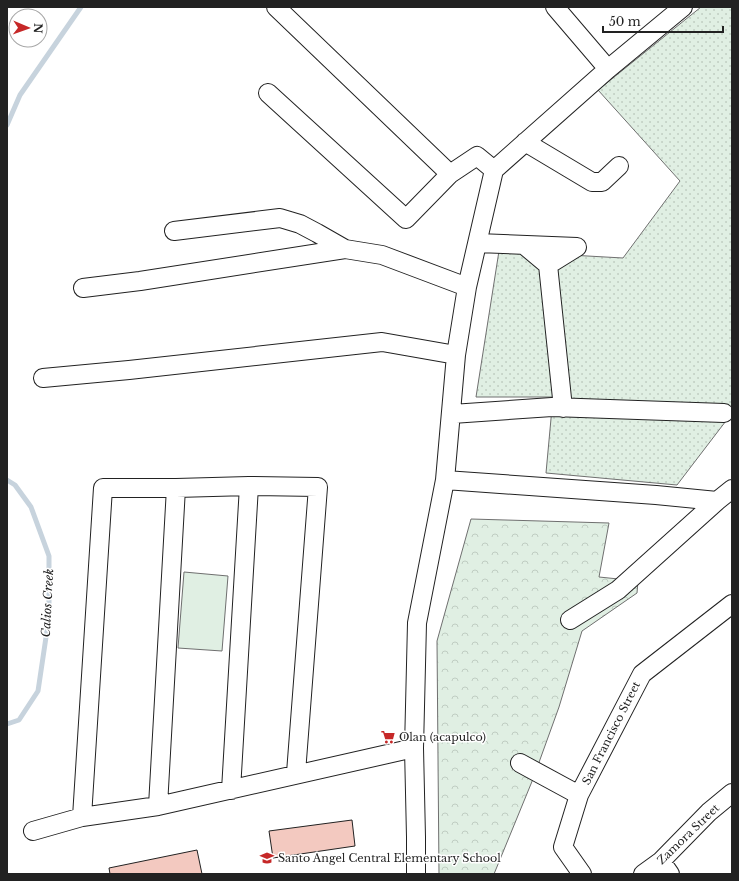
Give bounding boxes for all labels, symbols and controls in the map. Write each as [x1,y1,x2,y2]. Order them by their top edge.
north arrow [8,8,48,48]
scale bar [603,8,723,34]
text: 50 m [609,14,641,29]
text: N [31,23,45,34]
water label: Calios Creek [38,568,56,638]
street label: San Francisco Street [579,678,644,787]
supermarket icon: Olan (acapulco) [380,729,396,745]
place label: Olan (acapulco) [399,730,486,744]
street label: Zamora Street [654,800,723,867]
school or university icon: Santo Angel Central Elementary School [259,850,275,866]
place label: Santo Angel Central Elementary School [278,851,501,865]

